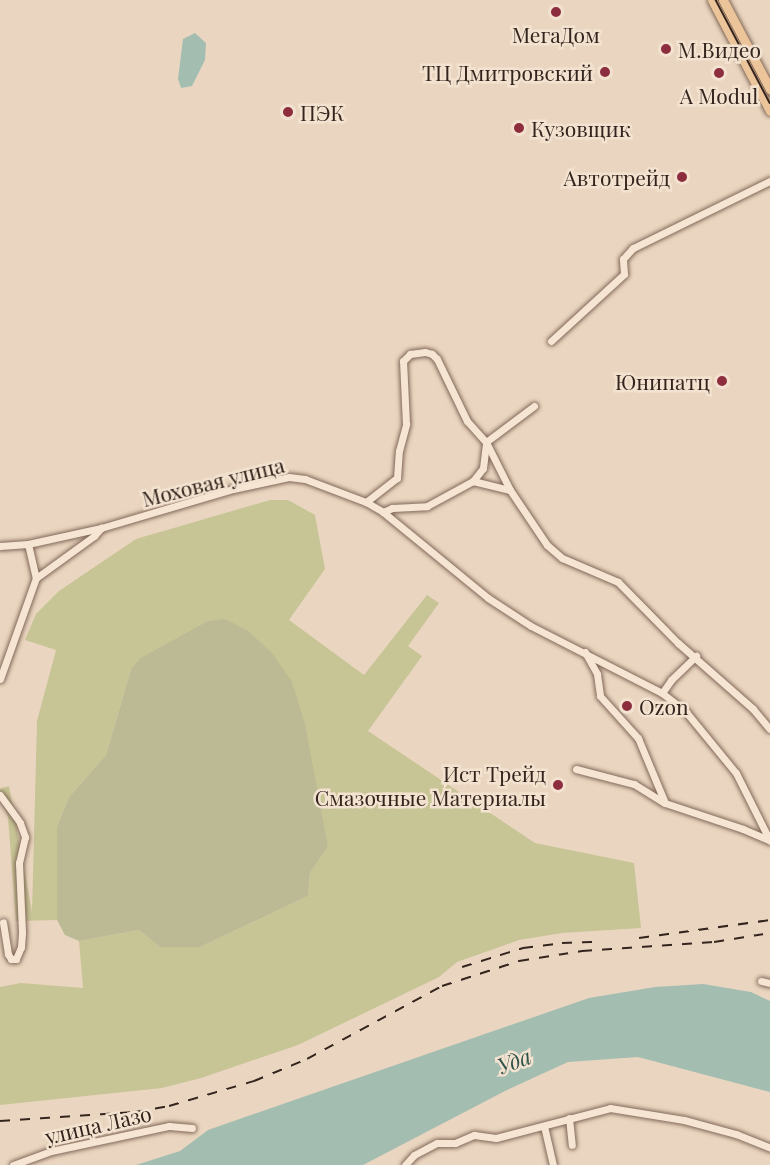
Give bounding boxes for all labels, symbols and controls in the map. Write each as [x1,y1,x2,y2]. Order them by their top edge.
marker: МегаДом [549,5,563,19]
place label: МегаДом [512,21,600,47]
place label: М.Видео [678,36,761,62]
marker: М.Видео [659,42,673,56]
place label: ТЦ Дмитровский [422,59,593,85]
marker: ТЦ Дмитровский [598,65,612,79]
marker: A Modul [712,66,726,80]
place label: A Modul [680,82,758,108]
place label: ПЭК [300,99,344,125]
marker: ПЭК [281,105,295,119]
place label: Кузовщик [531,115,631,141]
marker: Кузовщик [512,121,526,135]
place label: Автотрейд [564,164,670,190]
marker: Автотрейд [675,170,689,184]
place label: Юнипатц [615,368,710,394]
marker: Юнипатц [715,374,729,388]
street label: Моховая улица [139,451,287,511]
place label: Ozon [639,693,689,719]
marker: Ozon [620,699,634,713]
place label: Ист Трейд Смазочные Материалы [315,760,546,810]
marker: Ист Трейд Смазочные Материалы [551,778,565,792]
water label: Уда [493,1043,535,1079]
street label: улица Лазо [43,1100,153,1148]

